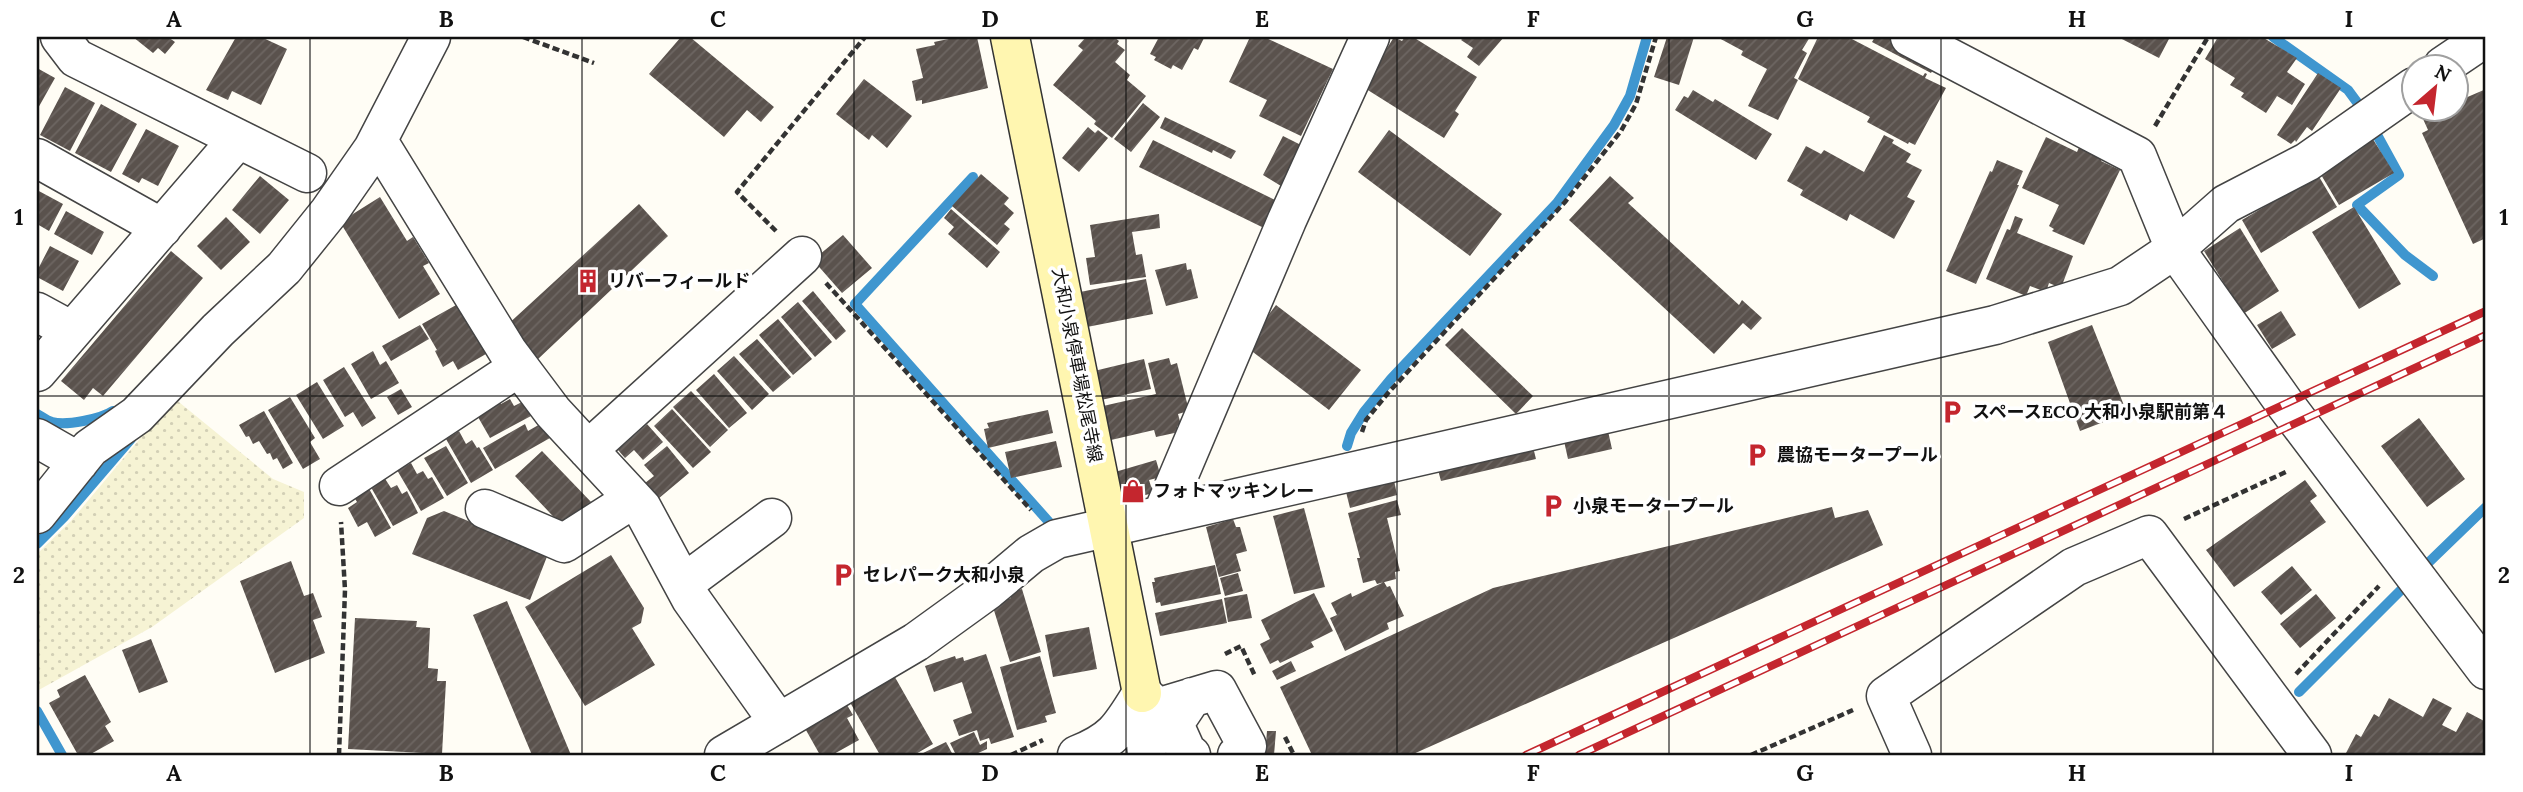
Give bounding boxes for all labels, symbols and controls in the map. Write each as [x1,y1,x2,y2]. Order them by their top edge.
text: A [166,4,182,33]
text: B [438,4,454,33]
text: C [710,4,726,33]
text: D [981,4,999,33]
text: E [1255,4,1269,33]
text: F [1526,4,1540,33]
text: G [1796,4,1814,33]
text: H [2068,4,2086,33]
text: I [2345,4,2353,33]
north arrow [2400,52,2470,122]
text: N [2431,59,2455,87]
text: 1 [14,202,24,231]
text: 1 [2499,202,2509,231]
street label: 大和小泉停車場松尾寺線 [1047,266,1108,464]
building icon: リバーフィールド [574,267,602,295]
place label: リバーフィールド [608,269,751,292]
parking icon: スペースECO 大和小泉駅前第４ [1938,398,1966,426]
place label: スペースECO 大和小泉駅前第４ [1972,400,2228,423]
parking icon: 農協モータープール [1743,441,1771,469]
place label: 農協モータープール [1777,443,1938,466]
shop icon: フォトマッキンレー [1119,477,1147,505]
place label: フォトマッキンレー [1153,479,1314,502]
parking icon: 小泉モータープール [1539,492,1567,520]
place label: 小泉モータープール [1573,494,1734,517]
text: 2 [13,560,25,589]
text: 2 [2498,560,2510,589]
parking icon: セレパーク大和小泉 [829,561,857,589]
place label: セレパーク大和小泉 [863,563,1025,586]
text: A [166,758,182,787]
text: B [438,758,454,787]
text: C [710,758,726,787]
text: D [981,758,999,787]
text: E [1255,758,1269,787]
text: F [1526,758,1540,787]
text: G [1796,758,1814,787]
text: H [2068,758,2086,787]
text: I [2345,758,2353,787]

